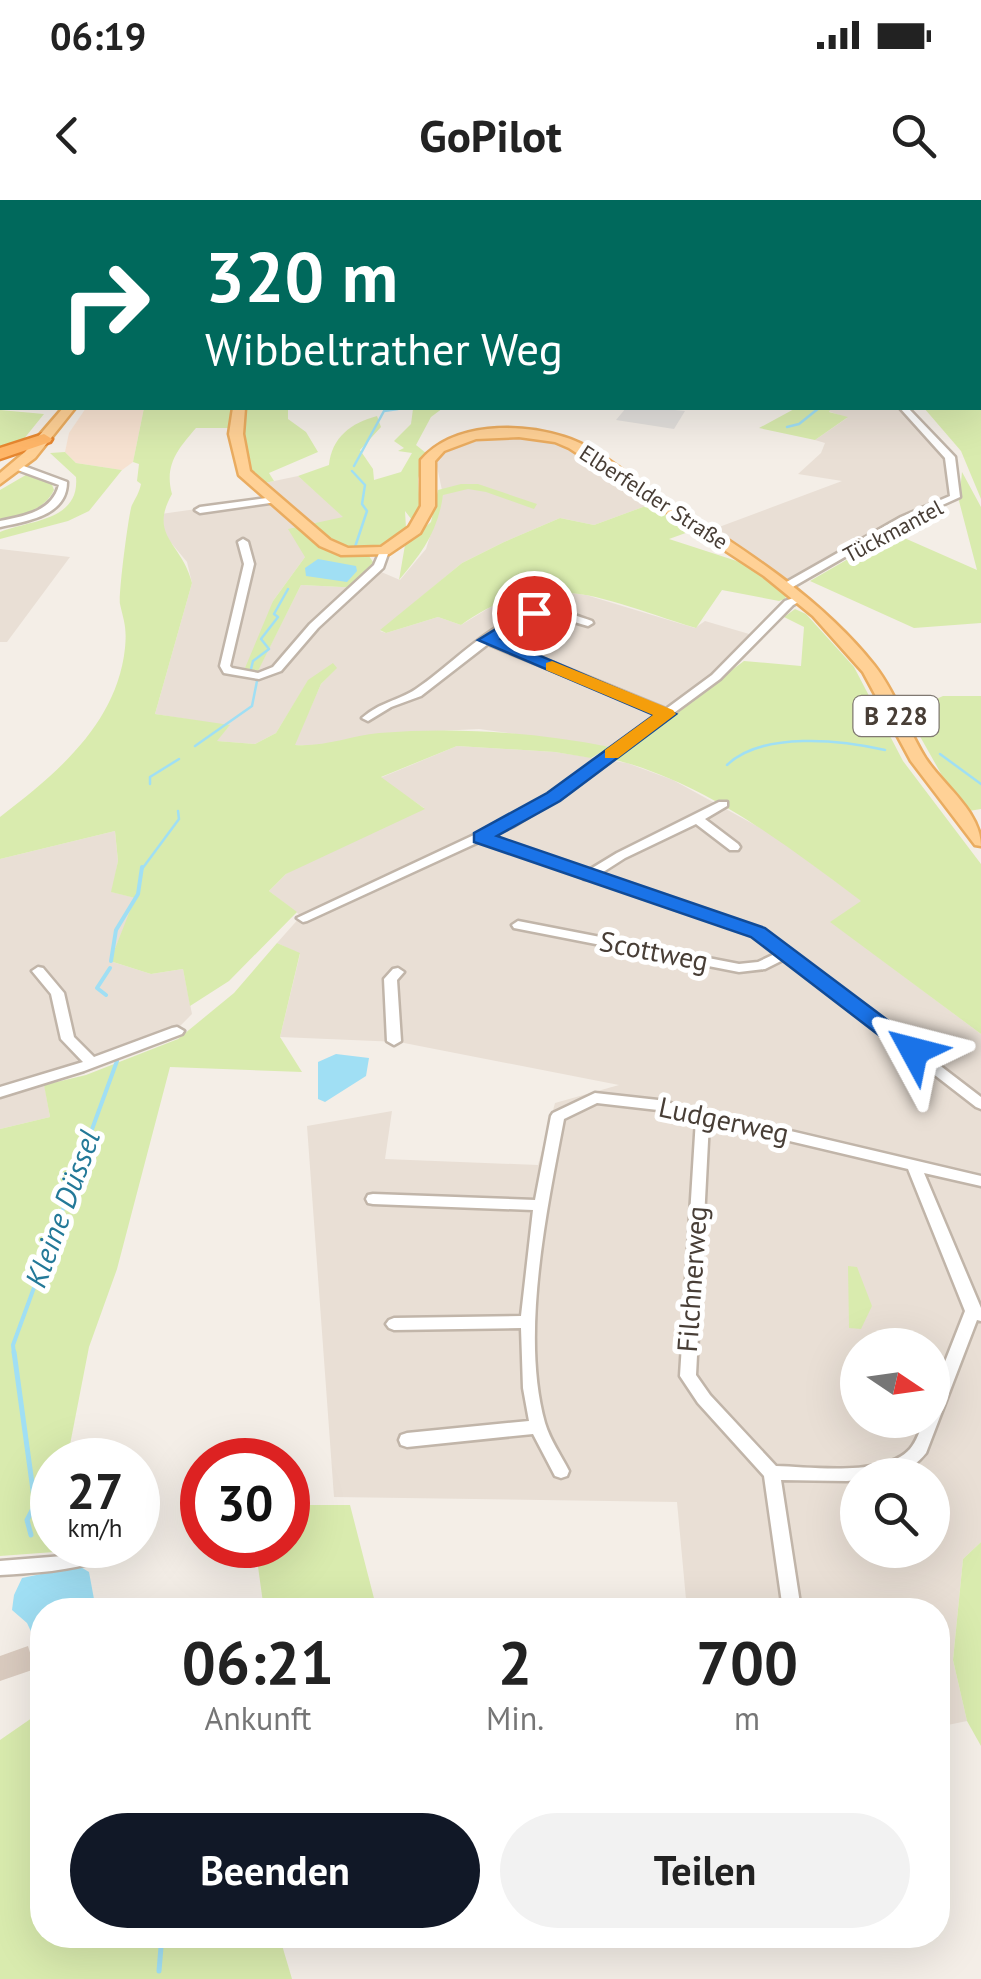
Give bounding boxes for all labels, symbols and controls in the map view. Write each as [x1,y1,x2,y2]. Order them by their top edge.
text: 06:19 [50,11,146,60]
text: GoPilot [419,106,562,164]
icon: back [40,108,95,163]
icon: search [886,108,941,163]
text: 320 m [205,231,398,321]
icon: right [40,240,170,370]
text: Wibbeltrather Weg [205,319,563,377]
street label: Elberfelder Straße [575,439,733,555]
street label: Tückmantel [839,493,948,569]
pin [492,571,577,656]
icon: arrive [507,586,562,641]
road number: B 228 [854,696,938,736]
street label: Scottweg [597,922,712,979]
position arrow [862,999,966,1103]
street label: Ludgerweg [656,1088,793,1151]
water label: Kleine Düssel [15,1125,108,1292]
street label: Filchnerweg [668,1205,715,1353]
north arrow [840,1328,950,1438]
map controls [840,1328,950,1568]
speed limit sign: 30 [180,1438,310,1568]
text: 27 [67,1458,123,1523]
button: search [840,1458,950,1568]
text: km/h [68,1512,122,1544]
text: 06:21 [182,1623,334,1701]
text: 2 [498,1623,532,1701]
text: 700 [696,1623,798,1701]
text: Ankunft [205,1697,311,1739]
text: Min. [486,1697,544,1739]
text: m [734,1697,760,1739]
button: Beenden [70,1813,480,1928]
button: Teilen [500,1813,910,1928]

